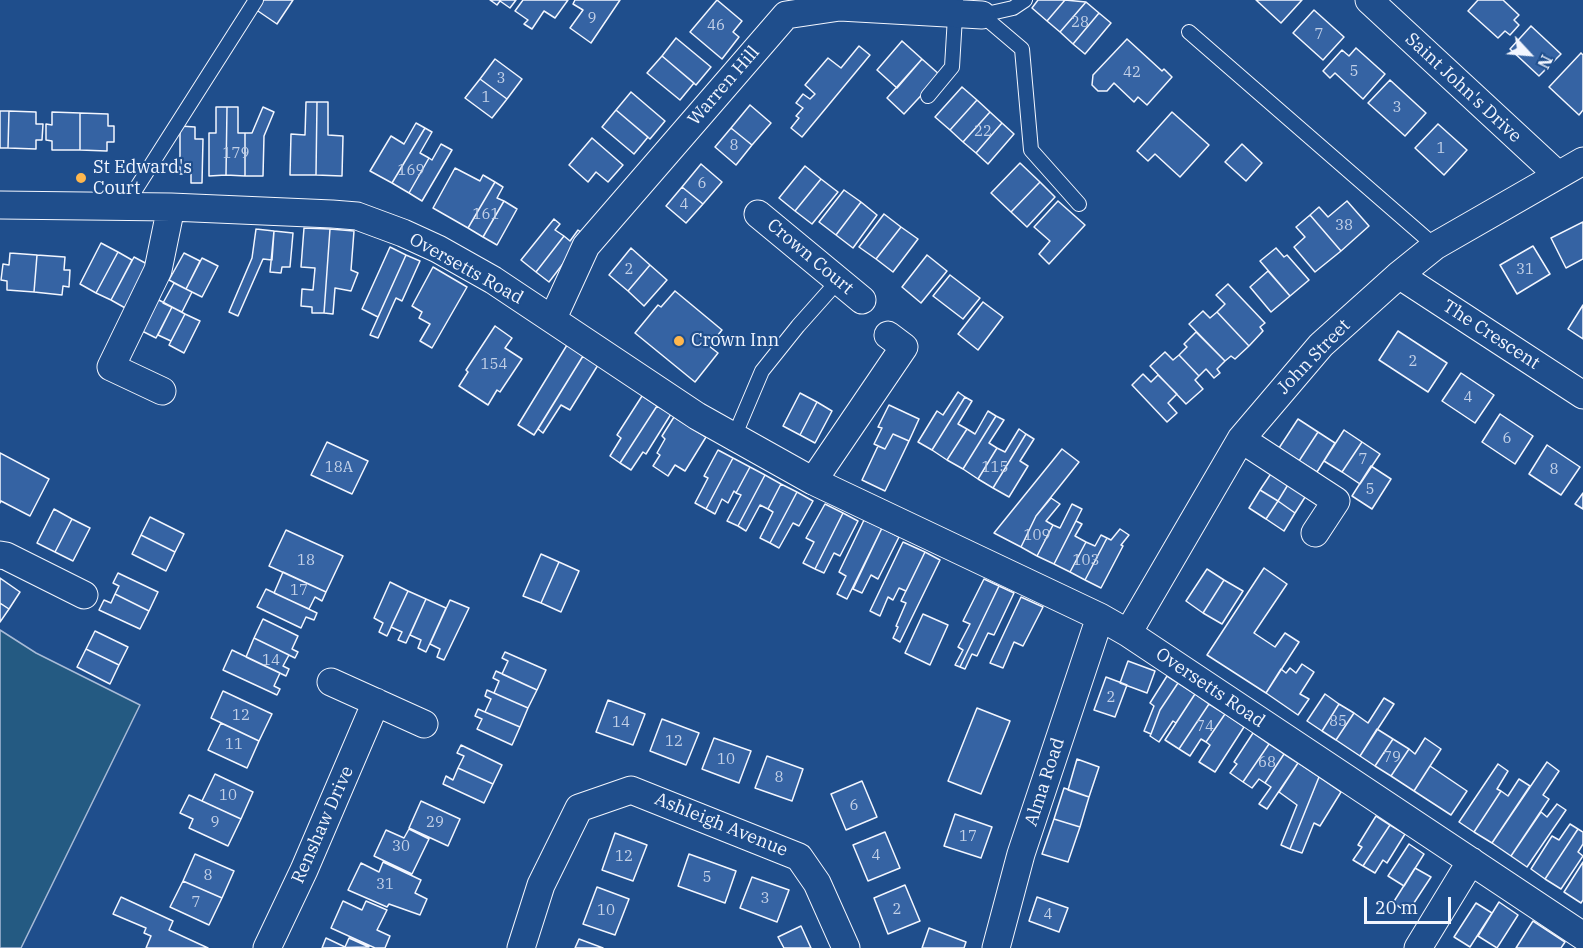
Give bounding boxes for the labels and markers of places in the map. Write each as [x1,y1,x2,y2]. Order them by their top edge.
place label: St Edward's Court [93,157,192,200]
marker: St Edward's Court [74,171,88,185]
place label: Crown Inn [691,330,779,352]
marker: Crown Inn [672,334,686,348]

